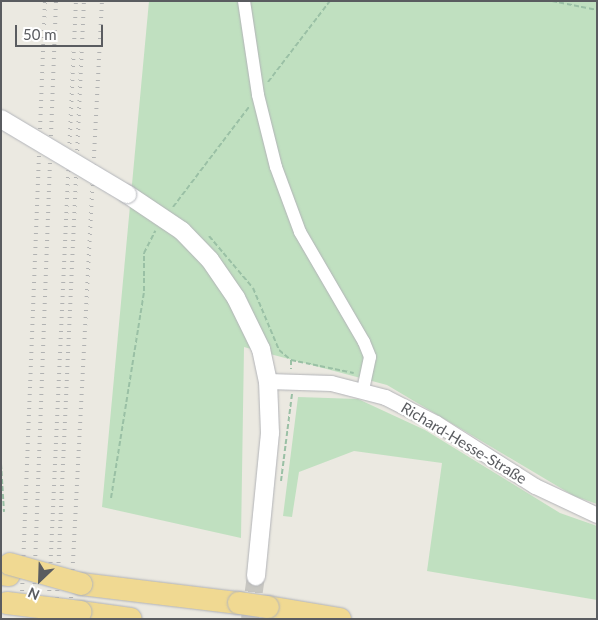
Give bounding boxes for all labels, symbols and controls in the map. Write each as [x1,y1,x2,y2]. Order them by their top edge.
scale bar [18,15,105,47]
text: 50 m [23,25,57,43]
street label: Richard-Hesse-Straße [398,398,530,488]
north arrow [15,555,65,605]
text: N [25,584,42,604]

